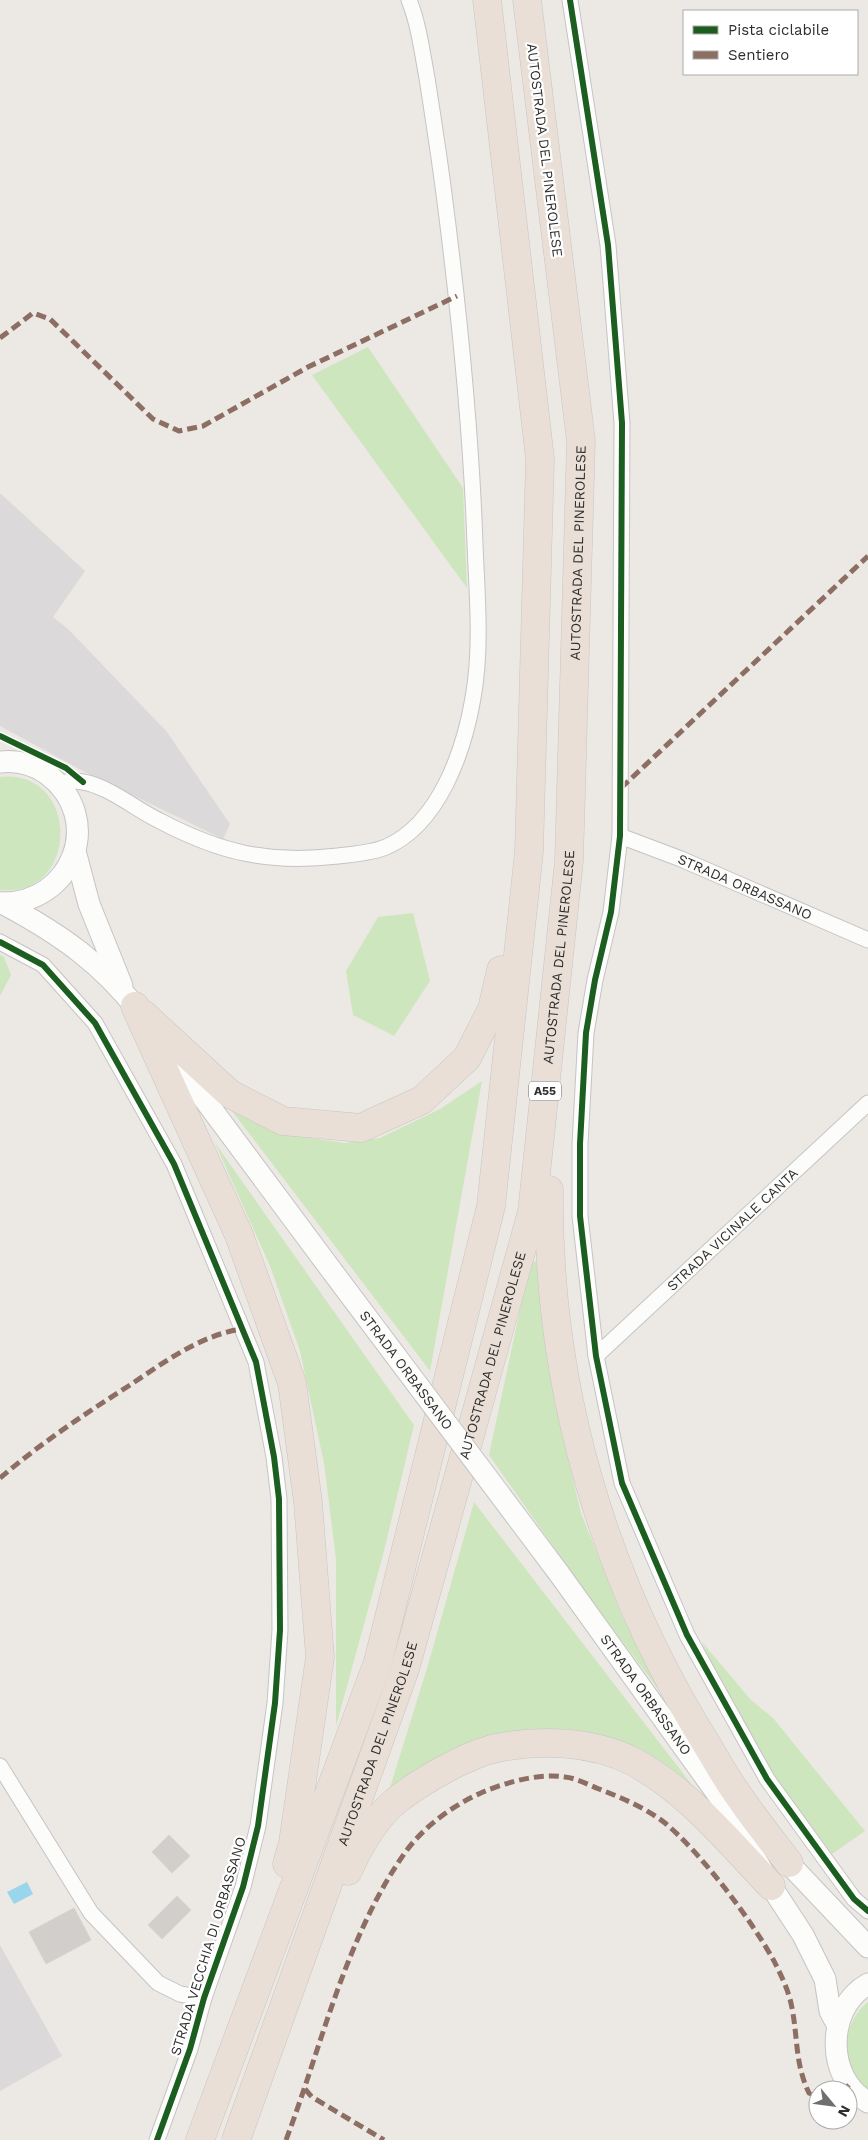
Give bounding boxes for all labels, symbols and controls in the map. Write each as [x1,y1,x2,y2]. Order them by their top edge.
legend [683,10,858,75]
text: Pista ciclabile [728,21,829,39]
street label: AUTOSTRADA DEL PINEROLESE [524,42,566,258]
text: Sentiero [728,46,789,64]
street label: AUTOSTRADA DEL PINEROLESE [567,445,589,661]
street label: AUTOSTRADA DEL PINEROLESE [540,850,577,1065]
street label: STRADA ORBASSANO [676,851,815,923]
road number: A55 [529,1082,561,1100]
street label: STRADA VICINALE CANTA [664,1165,801,1294]
street label: AUTOSTRADA DEL PINEROLESE [456,1249,529,1461]
street label: STRADA ORBASSANO [357,1308,456,1433]
street label: STRADA ORBASSANO [597,1631,695,1758]
street label: AUTOSTRADA DEL PINEROLESE [334,1640,420,1848]
street label: STRADA VECCHIA DI ORBASSANO [167,1835,249,2057]
north arrow [808,2080,858,2130]
text: N [835,2103,854,2120]

